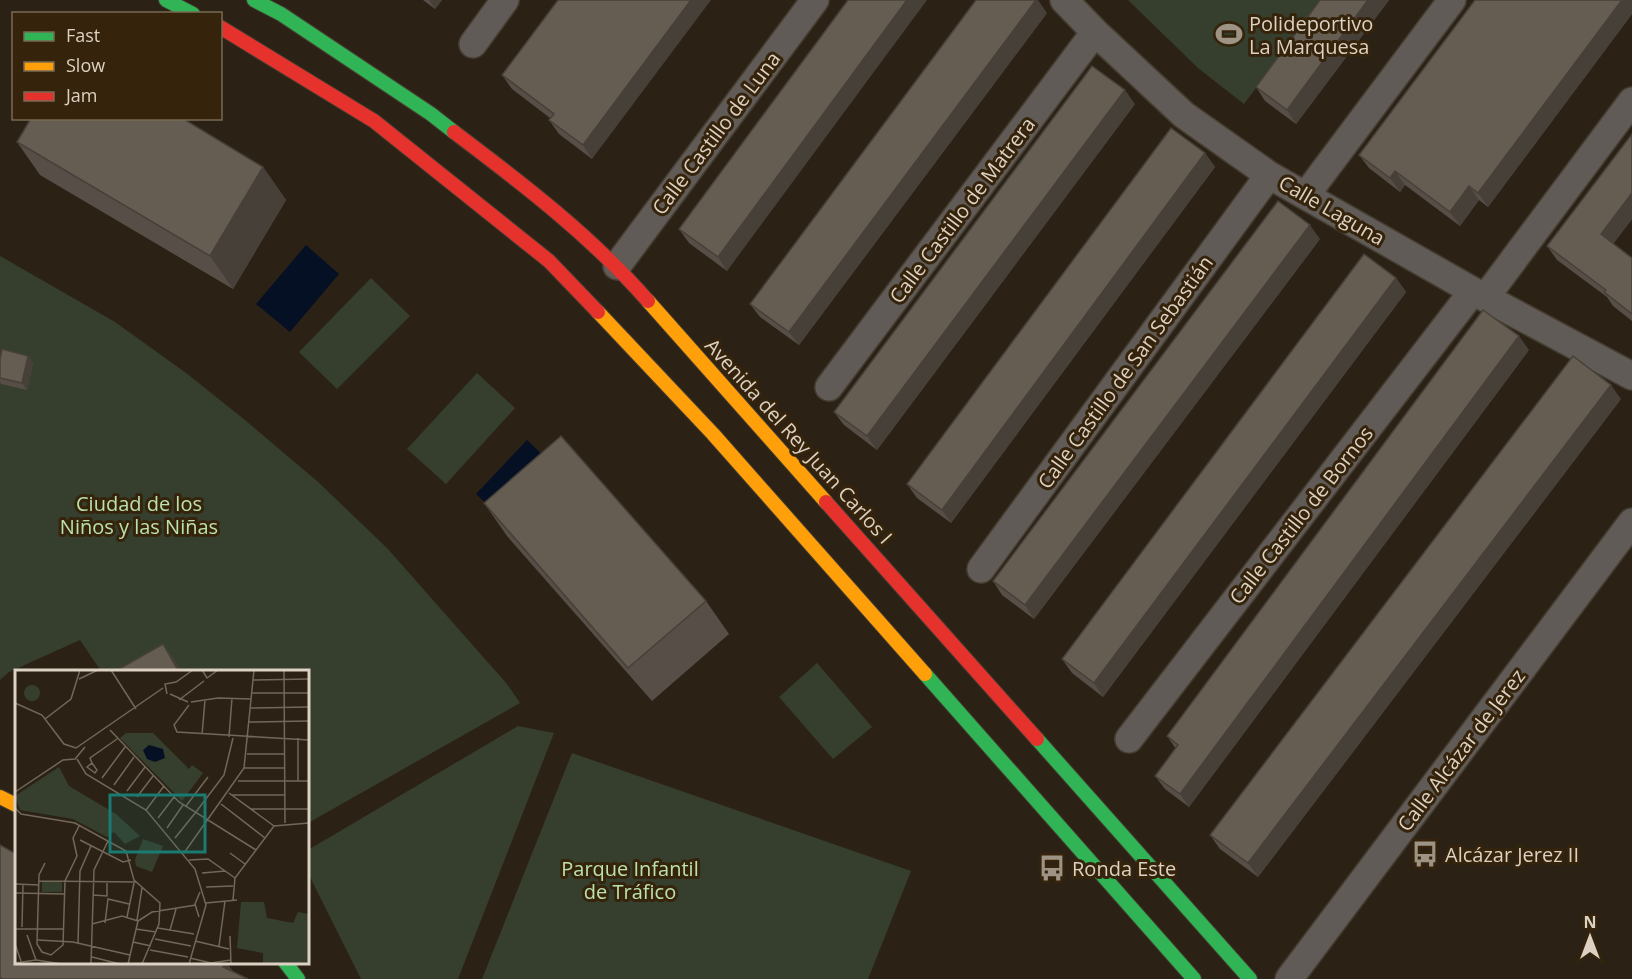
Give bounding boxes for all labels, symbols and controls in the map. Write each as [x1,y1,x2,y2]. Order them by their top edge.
place label: Polideportivo La Marquesa [1249,10,1373,60]
legend [12,12,222,120]
sports icon: Polideportivo La Marquesa [1214,19,1244,49]
text: Fast [66,23,100,47]
street label: Calle Castillo de Luna [646,46,786,220]
text: Slow [66,53,105,77]
text: Jam [64,83,98,107]
street label: Calle Castillo de Matrera [883,111,1041,309]
street label: Calle Laguna [1274,169,1390,251]
street label: Calle Castillo de San Sebastián [1031,250,1219,494]
street label: Avenida del Rey Juan Carlos I [699,332,899,550]
street label: Calle Castillo de Bornos [1223,421,1379,609]
park label: Ciudad de los Niños y las Niñas [60,490,218,540]
street label: Calle Alcázar de Jerez [1391,663,1531,837]
inset map [15,670,309,964]
bus stop icon: Alcázar Jerez II [1410,839,1440,869]
place label: Alcázar Jerez II [1445,841,1579,868]
bus stop icon: Ronda Este [1037,853,1067,883]
park label: Parque Infantil de Tráfico [561,855,699,905]
place label: Ronda Este [1072,855,1176,882]
north arrow [1560,907,1620,967]
text: N [1583,911,1597,933]

